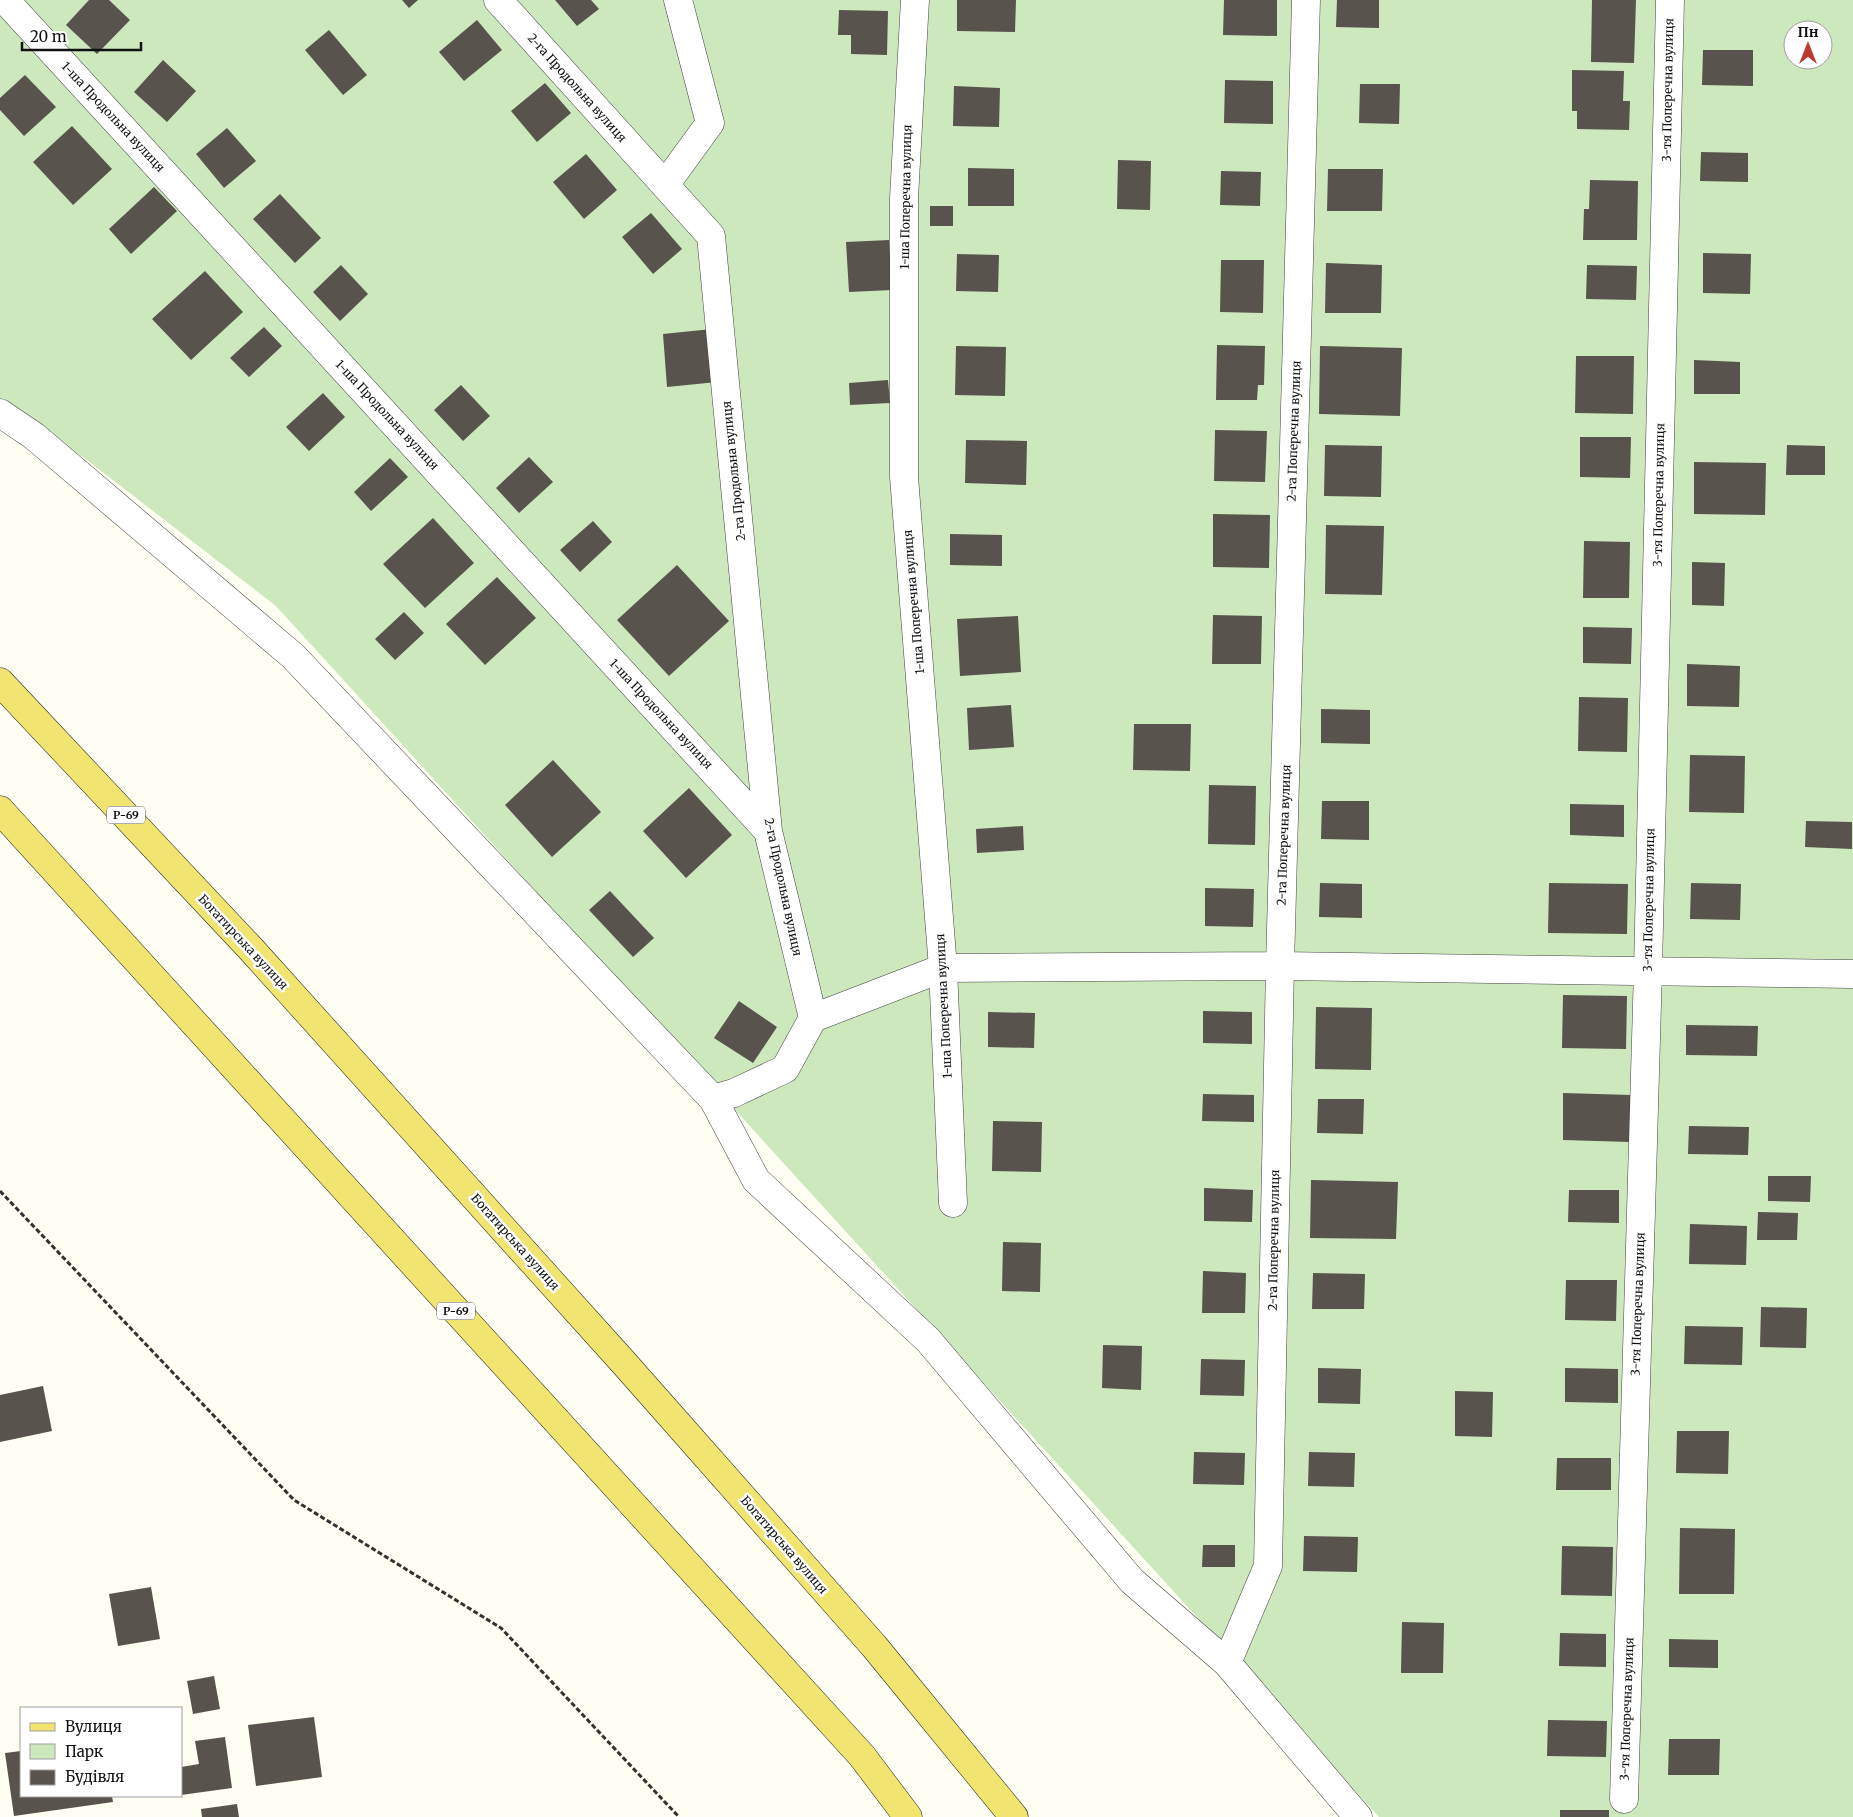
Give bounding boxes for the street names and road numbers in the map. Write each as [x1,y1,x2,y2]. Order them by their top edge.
street label: 3-тя Поперечна вулиця [1659,18,1676,162]
street label: 2-га Продольна вулиця [525,30,630,145]
street label: 1-ша Продольна вулиця [59,59,168,175]
street label: 1-ша Поперечна вулиця [897,124,914,270]
street label: 1-ша Продольна вулиця [333,357,442,473]
street label: 2-га Поперечна вулиця [1284,360,1303,502]
street label: 2-га Продольна вулиця [719,400,748,542]
street label: 3-тя Поперечна вулиця [1650,423,1667,567]
street label: 1-ша Поперечна вулиця [900,529,927,675]
street label: 1-ша Продольна вулиця [607,656,716,772]
street label: 2-га Поперечна вулиця [1274,764,1293,906]
road number: Р-69 [107,806,145,824]
street label: 2-га Продольна вулиця [762,816,805,957]
street label: 3-тя Поперечна вулиця [1640,828,1657,972]
street label: Богатирська вулиця [195,891,291,992]
street label: 1-ша Поперечна вулиця [932,933,955,1079]
street label: 2-га Поперечна вулиця [1265,1169,1282,1311]
street label: Богатирська вулиця [468,1190,563,1293]
street label: 3-тя Поперечна вулиця [1627,1232,1648,1376]
road number: Р-69 [437,1302,475,1320]
street label: Богатирська вулиця [738,1493,831,1597]
street label: 3-тя Поперечна вулиця [1616,1637,1637,1781]

